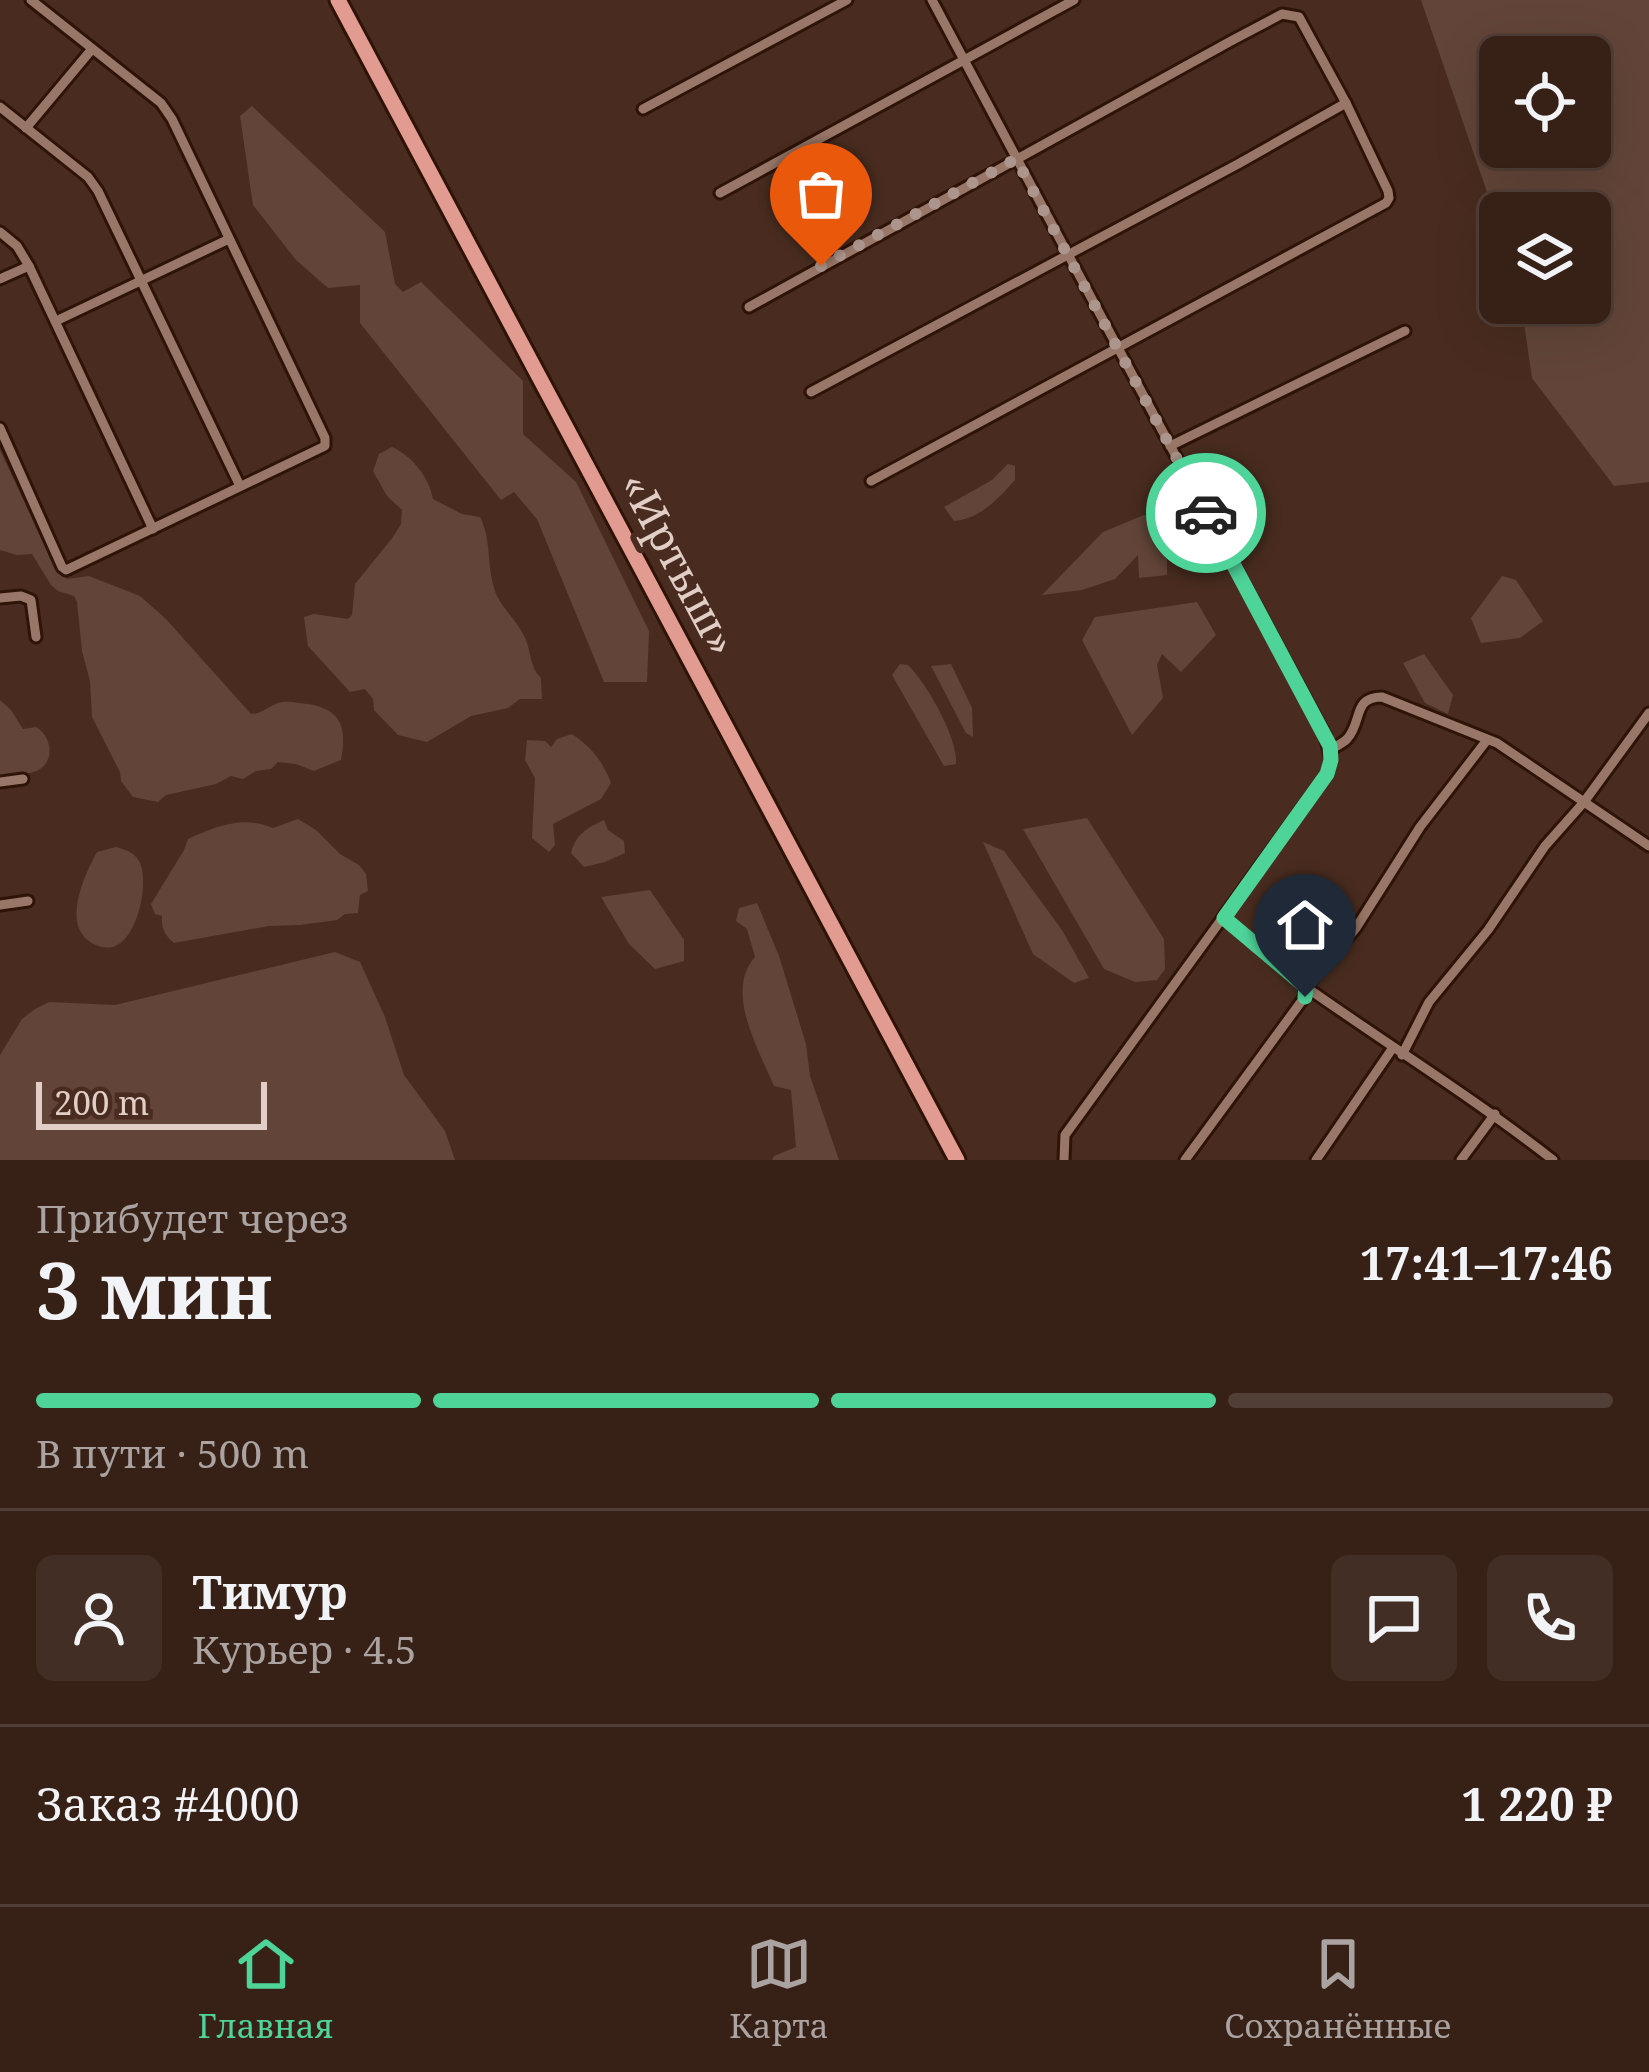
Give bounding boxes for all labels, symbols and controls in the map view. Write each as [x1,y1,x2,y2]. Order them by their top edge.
map controls [1479,36,1611,324]
button: locate [1479,36,1611,168]
pin [770,143,872,266]
icon: bag [788,161,854,227]
button: layers [1479,192,1611,324]
courier [1146,453,1266,573]
street label: «Иртыш» [608,461,752,665]
icon: car [1173,480,1239,546]
pin [1254,874,1356,997]
icon: home [1272,892,1338,958]
scale bar [36,1076,267,1129]
text: 200 m [54,1080,149,1125]
text: Прибудет через [36,1191,348,1244]
text: 17:41–17:46 [1360,1232,1613,1293]
text: 3 мин [36,1236,272,1342]
text: В пути · 500 m [36,1426,309,1479]
button: person [36,1555,162,1681]
button: chat [1331,1555,1457,1681]
button: phone [1487,1555,1613,1681]
text: Тимур [192,1561,347,1622]
text: Курьер · 4.5 [192,1622,416,1675]
text: Заказ #4000 [36,1773,300,1834]
text: 1 220 ₽ [1461,1773,1613,1834]
tab: Главная [198,1931,333,2048]
tab: Карта [729,1931,829,2048]
tab: Сохранённые [1224,1931,1451,2048]

